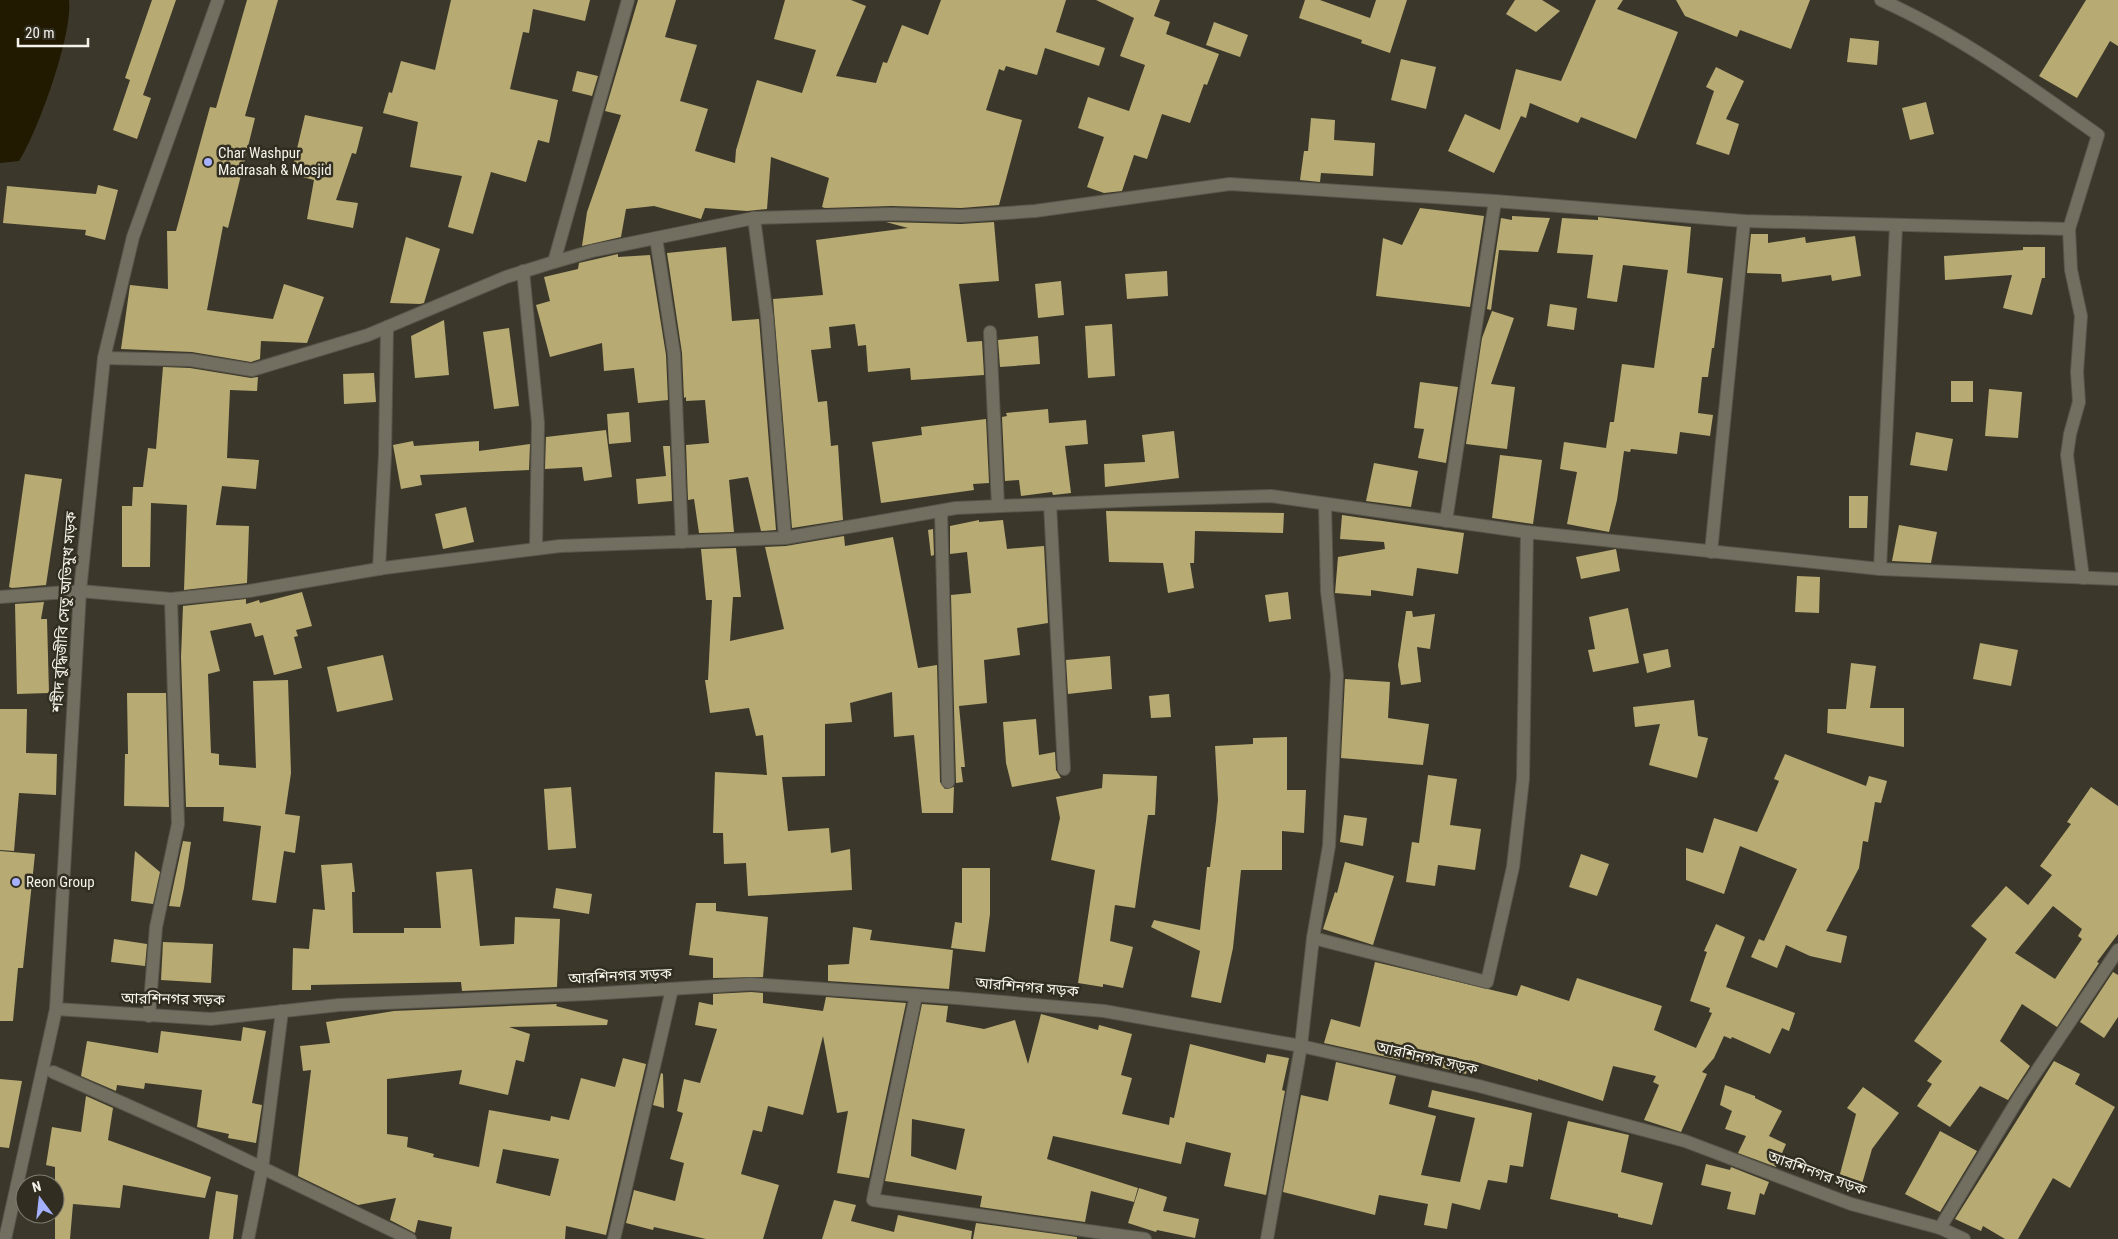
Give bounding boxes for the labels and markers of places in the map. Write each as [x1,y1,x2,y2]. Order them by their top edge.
place label: Char Washpur Madrasah & Mosjid [218,144,332,179]
marker: Char Washpur Madrasah & Mosjid [202,156,214,168]
place label: Reon Group [26,873,95,891]
marker: Reon Group [10,876,22,888]

